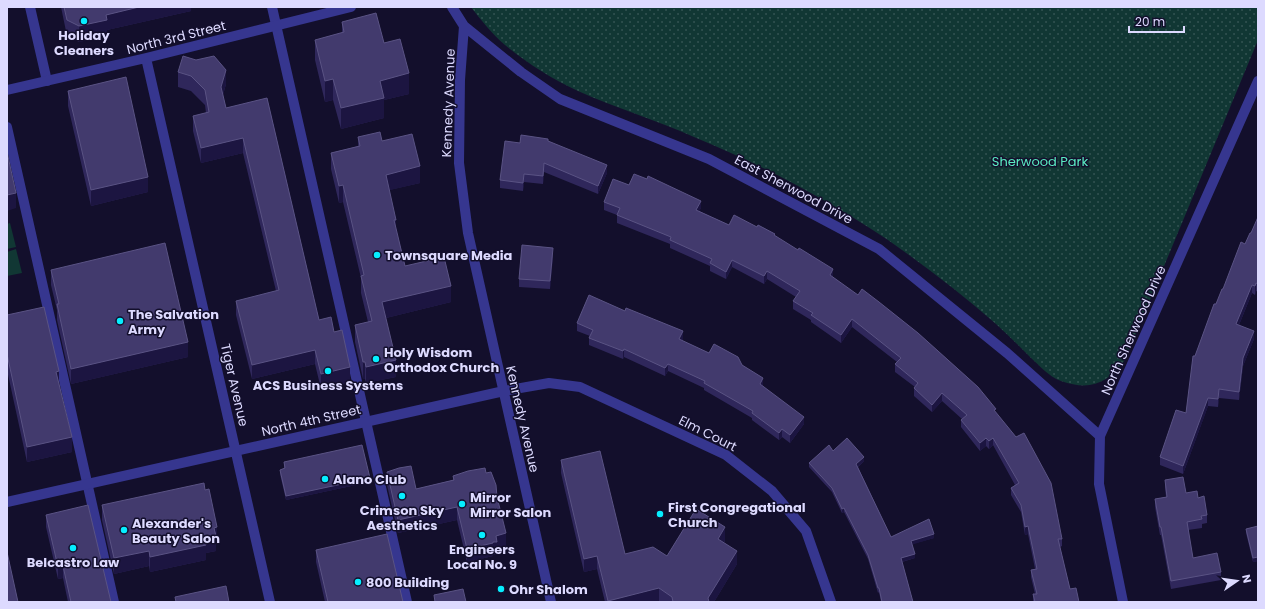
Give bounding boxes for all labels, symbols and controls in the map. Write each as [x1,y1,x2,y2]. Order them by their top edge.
scale bar [1129,8,1184,34]
text: 20 m [1135,13,1165,30]
marker: Holiday Cleaners [79,16,89,26]
street label: North 3rd Street [124,16,228,59]
place label: Holiday Cleaners [54,26,114,60]
street label: Kennedy Avenue [437,48,460,158]
street label: East Sherwood Drive [731,150,856,229]
park label: Sherwood Park [992,152,1088,171]
place label: Townsquare Media [385,246,513,265]
marker: Townsquare Media [372,250,382,260]
street label: North Sherwood Drive [1096,262,1171,398]
place label: The Salvation Army [128,305,219,339]
marker: The Salvation Army [115,316,125,326]
street label: Tiger Avenue [216,342,253,428]
place label: Holy Wisdom Orthodox Church [384,343,499,377]
marker: Holy Wisdom Orthodox Church [371,354,381,364]
street label: Kennedy Avenue [501,364,544,474]
marker: ACS Business Systems [323,366,333,376]
place label: ACS Business Systems [253,376,403,395]
street label: North 4th Street [259,400,363,441]
street label: Elm Court [675,411,740,456]
place label: Alano Club [333,470,407,489]
marker: Alano Club [320,474,330,484]
place label: Mirror Mirror Salon [470,488,551,522]
marker: Crimson Sky Aesthetics [397,491,407,501]
place label: First Congregational Church [668,498,806,532]
marker: Mirror Mirror Salon [457,499,467,509]
place label: Crimson Sky Aesthetics [360,501,445,535]
marker: First Congregational Church [655,509,665,519]
place label: Alexander's Beauty Salon [132,514,220,548]
marker: Alexander's Beauty Salon [119,525,129,535]
marker: Engineers Local No. 9 [477,530,487,540]
place label: Engineers Local No. 9 [447,540,517,574]
marker: Belcastro Law [68,543,78,553]
place label: Belcastro Law [27,553,120,572]
north arrow [1217,561,1257,601]
place label: 800 Building [366,573,450,592]
text: N [1238,573,1255,585]
marker: 800 Building [353,577,363,587]
place label: Ohr Shalom [509,580,588,599]
marker: Ohr Shalom [496,584,506,594]

